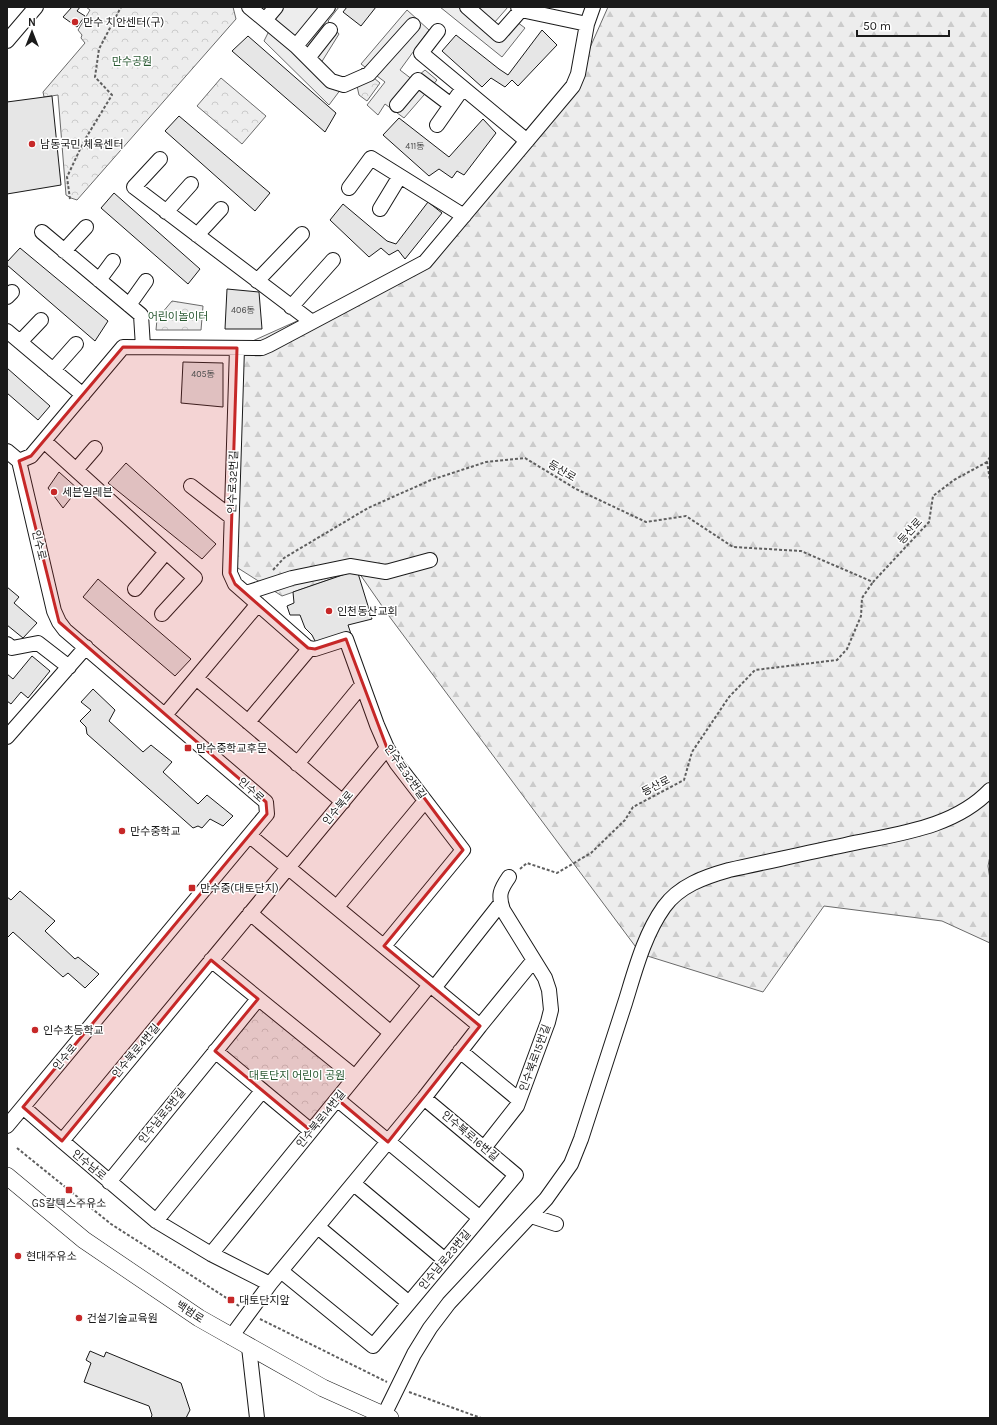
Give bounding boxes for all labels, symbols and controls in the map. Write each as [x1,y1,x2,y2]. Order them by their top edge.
north arrow [12,12,52,52]
scale bar [857,12,949,38]
text: N [28,16,36,29]
place label: 만수 치안센터(구) [83,16,164,29]
marker: 만수 치안센터(구) [70,17,80,27]
text: 50 m [863,19,891,33]
park label: 만수공원 [112,55,152,68]
place label: 남동국민 체육센터 [40,138,124,151]
marker: 남동국민 체육센터 [27,139,37,149]
house number: 411동 [405,141,425,151]
house number: 406동 [231,305,255,315]
park label: 어린이놀이터 [148,310,208,323]
house number: 405동 [191,369,215,379]
street label: 인수로32번길 [225,450,241,514]
street label: 등산로 [546,458,578,484]
place label: 세븐일레븐 [62,486,113,499]
marker: 세븐일레븐 [49,487,59,497]
street label: 등산로 [895,515,925,547]
street label: 인수로 [29,529,49,561]
place label: 인천동산교회 [337,605,398,618]
marker: 인천동산교회 [324,606,334,616]
place label: 만수중학교후문 [196,742,267,755]
street label: 인수로32번길 [381,742,429,802]
marker: 만수중학교후문 [183,743,193,753]
street label: 등산로 [640,773,672,799]
street label: 인수로 [235,775,267,805]
street label: 인수북로 [320,788,356,828]
place label: 만수중학교 [130,825,181,838]
marker: 만수중학교 [117,826,127,836]
place label: 만수중(대토단지) [200,882,279,895]
marker: 만수중(대토단지) [187,883,197,893]
street label: 인수북로4번길 [110,1021,162,1081]
street label: 인수북로15번길 [517,1023,553,1093]
place label: 인수초등학교 [43,1024,104,1037]
marker: 인수초등학교 [30,1025,40,1035]
street label: 인수로 [50,1041,80,1073]
park label: 대토단지 어린이 공원 [249,1069,345,1082]
street label: 인수남로5번길 [136,1086,188,1146]
street label: 인수북로14번길 [294,1088,348,1150]
street label: 인수북로16번길 [439,1108,501,1164]
street label: 인수남로 [69,1147,109,1183]
marker: GS칼텍스주유소 [64,1185,74,1195]
place label: GS칼텍스주유소 [32,1197,106,1210]
street label: 인수남로23번길 [416,1228,474,1292]
place label: 현대주유소 [26,1250,77,1263]
marker: 현대주유소 [13,1251,23,1261]
place label: 대토단지앞 [239,1294,290,1307]
marker: 대토단지앞 [226,1295,236,1305]
street label: 백범로 [174,1298,206,1326]
place label: 건설기술교육원 [87,1312,158,1325]
marker: 건설기술교육원 [74,1313,84,1323]

